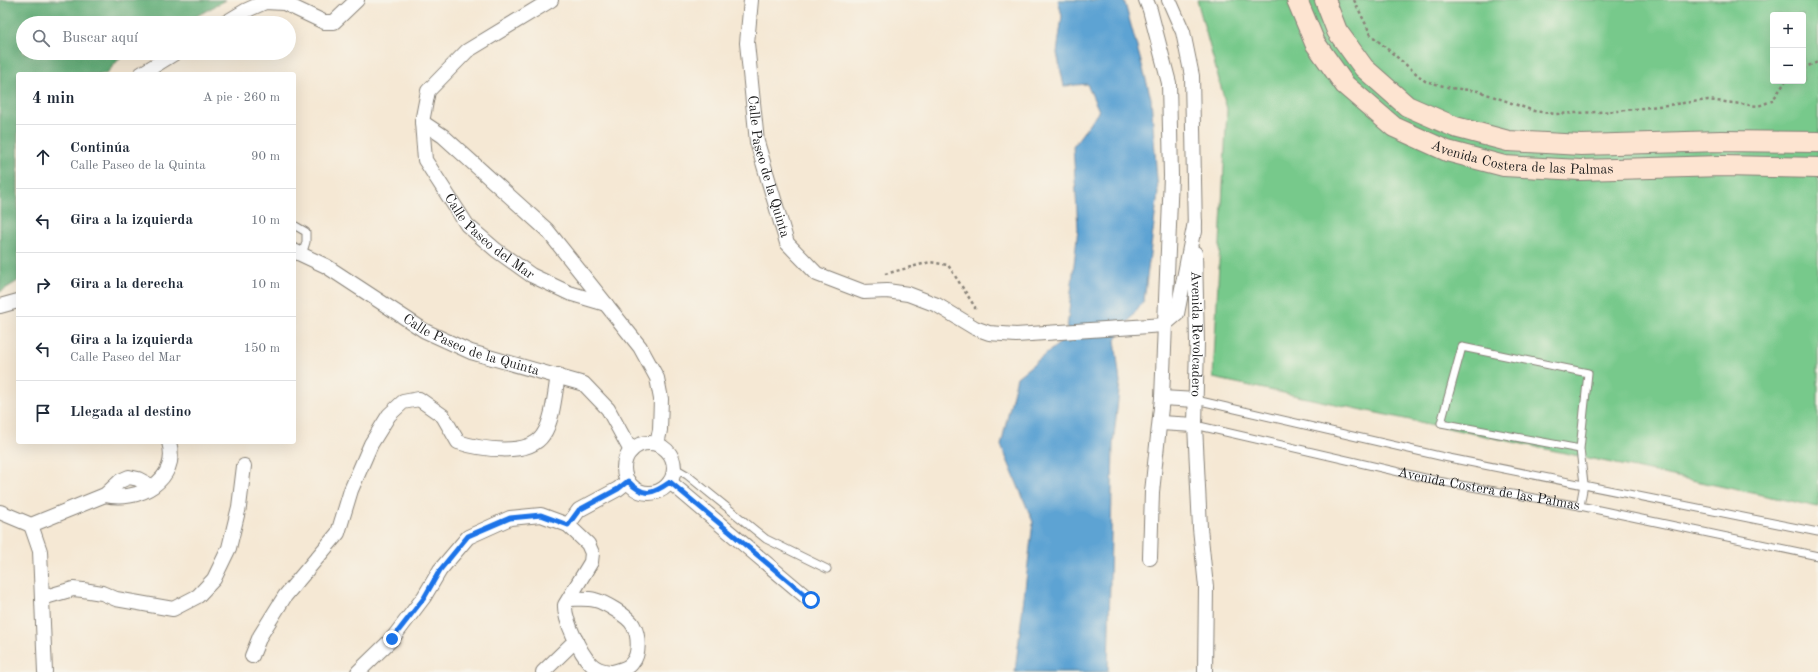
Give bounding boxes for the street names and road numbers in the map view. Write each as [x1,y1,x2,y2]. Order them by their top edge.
street label: Calle Paseo de la Quinta [745,95,792,239]
street label: Avenida Costera de las Palmas [1429,138,1614,177]
street label: Calle Paseo del Mar [442,191,537,282]
street label: Avenida Revolcadero [1188,271,1204,397]
street label: Calle Paseo de la Quinta [400,311,541,378]
street label: Avenida Costera de las Palmas [1397,465,1581,513]

